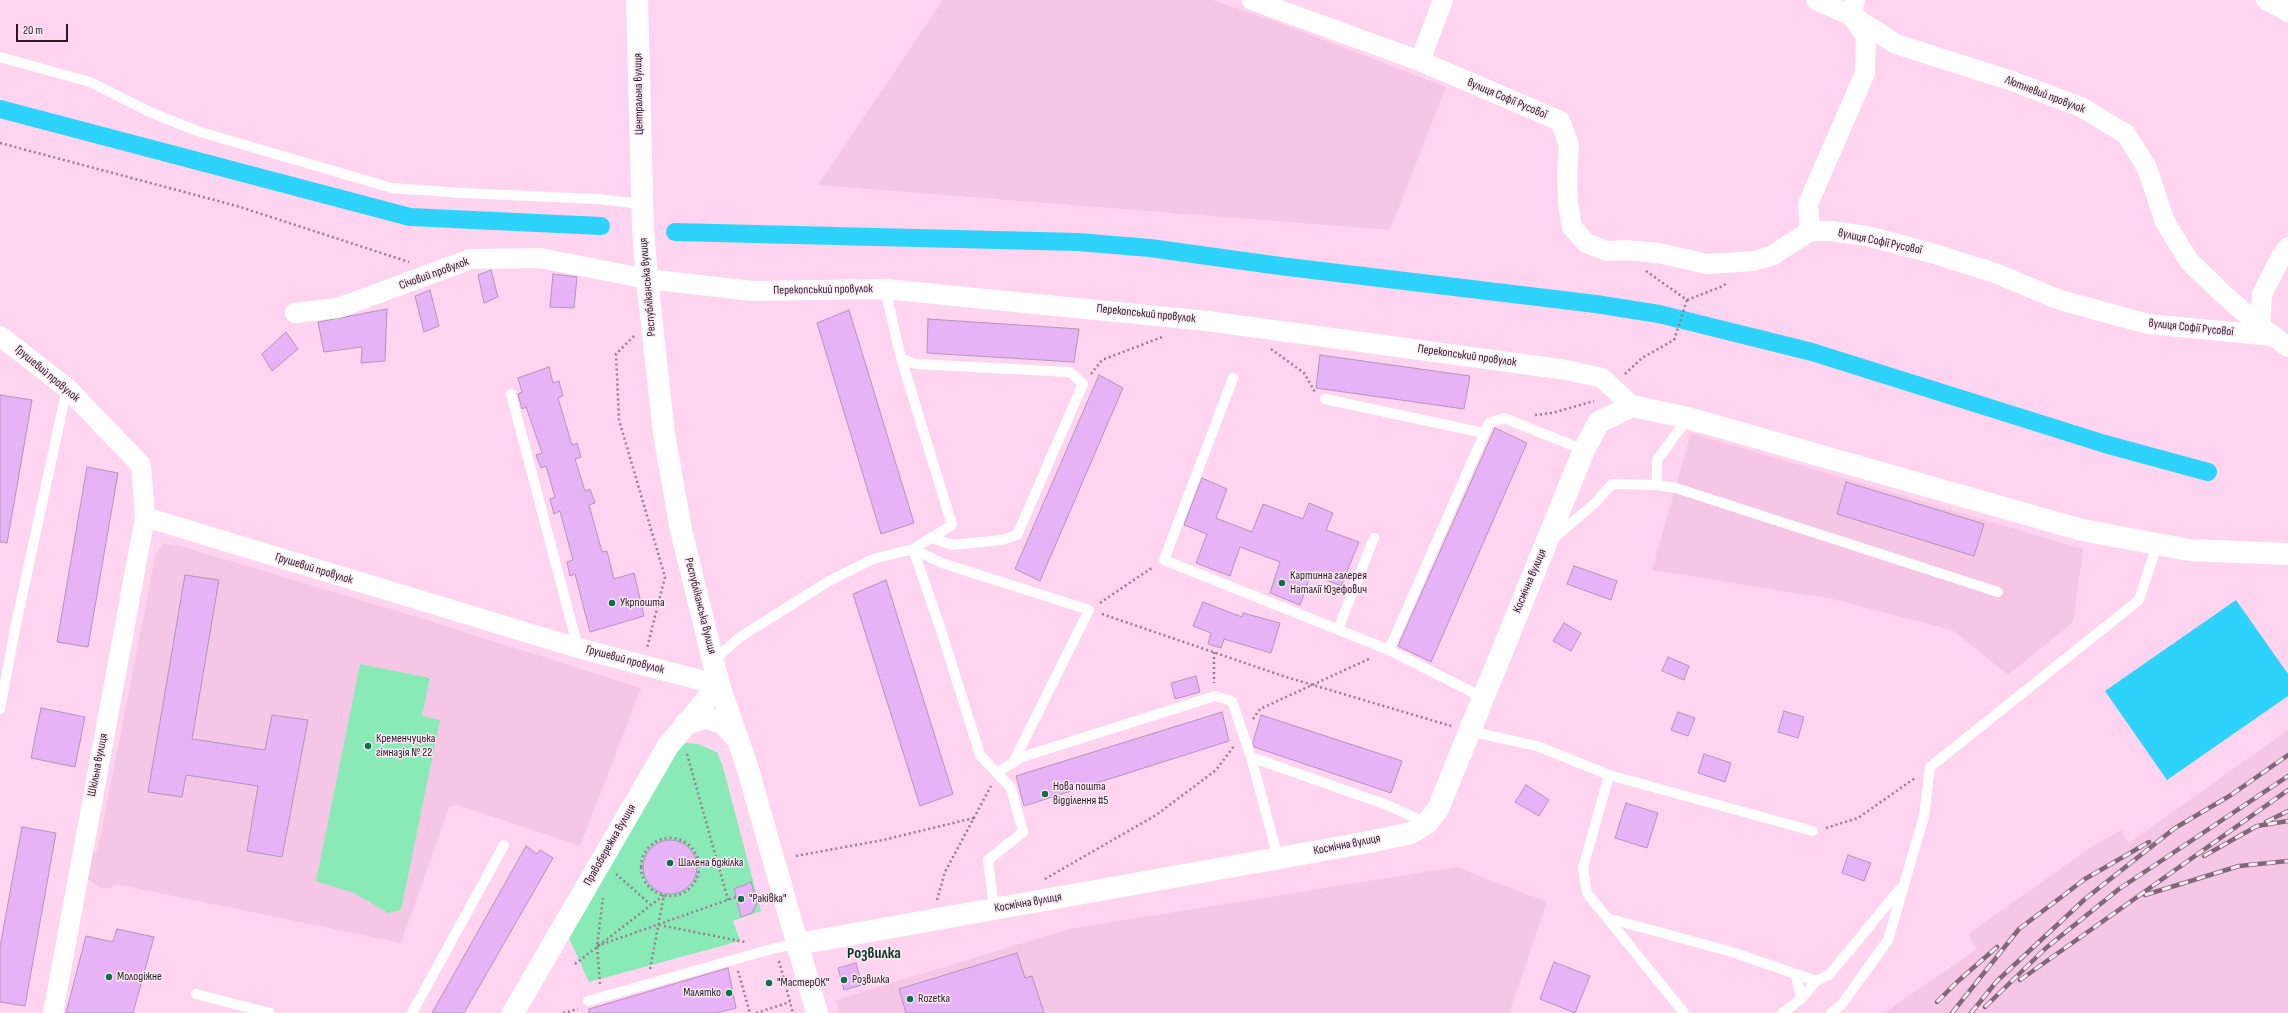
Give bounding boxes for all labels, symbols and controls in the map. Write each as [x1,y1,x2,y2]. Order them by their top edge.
scale bar [18,16,70,42]
text: 20 m [23,23,43,38]
street label: Центральна вулиця [631,53,647,135]
street label: Лютневий провулок [2003,73,2087,117]
street label: вулиця Софії Русової [1465,76,1549,122]
street label: вулиця Софії Русової [1837,226,1923,258]
street label: Республіканська вулиця [637,237,659,337]
street label: Січовий провулок [397,255,471,293]
street label: Перекопський провулок [773,282,873,298]
street label: Перекопський провулок [1096,302,1196,326]
street label: вулиця Софії Русової [2148,316,2234,340]
street label: Перекопський провулок [1417,342,1517,370]
street label: Грушевий провулок [11,343,83,405]
street label: Космічна вулиця [1510,547,1550,615]
street label: Грушевий провулок [273,550,355,588]
street label: Республіканська вулиця [681,556,719,656]
place label: Картинна галерея Наталії Юзефович [1290,569,1367,597]
marker: Картинна галерея Наталії Юзефович [1277,578,1287,588]
place label: Укрпошта [620,596,665,610]
marker: Укрпошта [607,598,617,608]
street label: Грушевий провулок [584,643,666,677]
street label: Шкільна вулиця [85,732,111,798]
place label: Кременчуцька гімназія № 22 [376,732,435,760]
marker: Кременчуцька гімназія № 22 [363,741,373,751]
place label: Нова пошта відділення #5 [1053,780,1108,808]
marker: Нова пошта відділення #5 [1040,789,1050,799]
street label: Правобережна вулиця [581,802,639,888]
street label: Космічна вулиця [1312,831,1382,859]
place label: Шалена бджілка [678,856,743,870]
marker: Шалена бджілка [665,858,675,868]
street label: Космічна вулиця [993,890,1063,916]
place label: "Раківка" [749,892,786,906]
marker: "Раківка" [736,894,746,904]
district label: Розвилка [847,944,901,964]
place label: Молодіжне [117,970,162,984]
marker: Молодіжне [104,972,114,982]
place label: Розвилка [852,973,890,987]
marker: Розвилка [839,975,849,985]
place label: "МастерОК" [777,976,829,990]
marker: "МастерОК" [764,978,774,988]
place label: Малятко [683,986,721,1000]
marker: Малятко [724,988,734,998]
place label: Rozetka [918,992,950,1006]
marker: Rozetka [905,994,915,1004]

